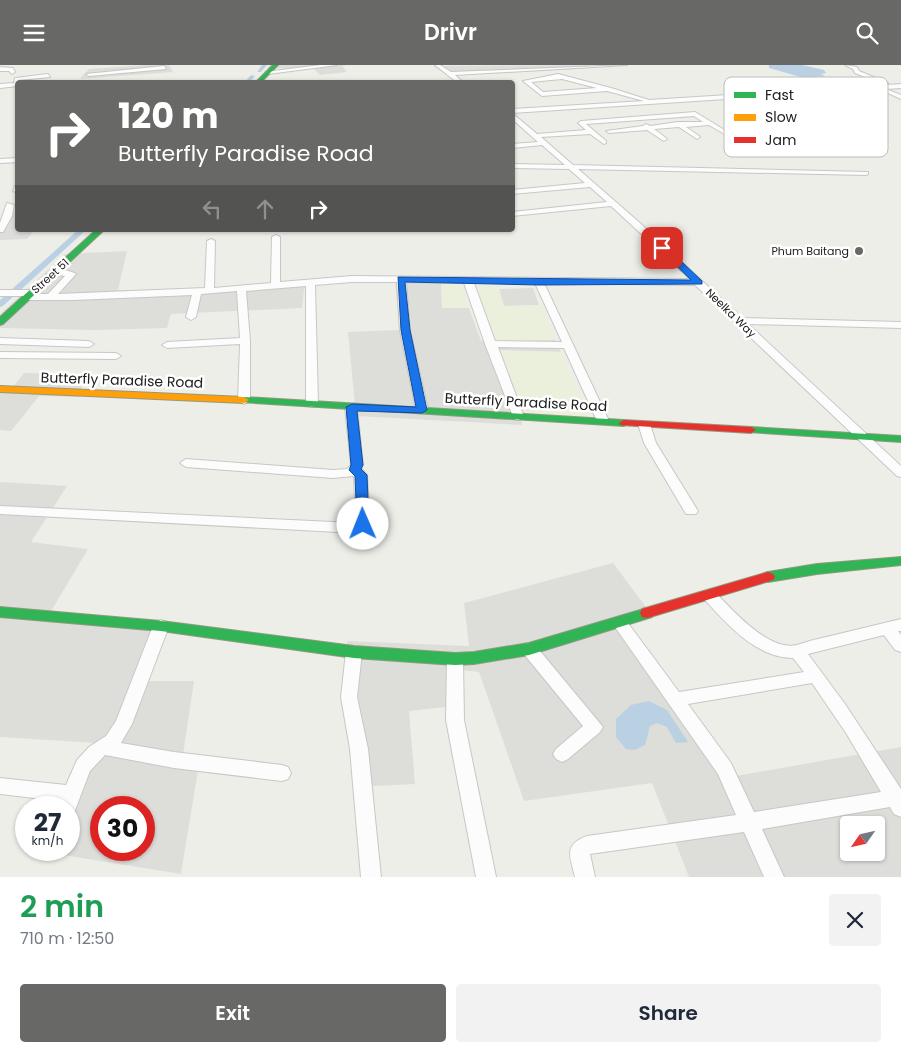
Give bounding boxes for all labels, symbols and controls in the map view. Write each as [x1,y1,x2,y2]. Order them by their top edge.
text: Drivr [424,17,477,48]
icon: menu [20,19,48,47]
icon: search [853,19,881,47]
legend [724,77,888,157]
text: Fast [765,85,794,105]
text: 120 m [118,91,218,140]
icon: right [35,100,100,165]
text: Slow [765,107,798,127]
text: Jam [765,130,796,150]
text: Butterfly Paradise Road [118,138,374,169]
icon: left [198,195,226,223]
icon: ahead [251,195,279,223]
icon: right [304,195,332,223]
pin [641,227,683,269]
icon: arrive [648,234,676,262]
place label: Phum Baitang [771,243,849,259]
marker: Phum Baitang [853,245,865,257]
street label: Street 51 [28,255,72,297]
street label: Neelka Way [702,285,760,342]
street label: Butterfly Paradise Road [40,367,204,393]
street label: Butterfly Paradise Road [444,388,608,416]
position arrow [336,497,388,549]
speed limit sign: 30 [90,796,155,861]
text: 27 [34,805,61,840]
north arrow [840,816,885,861]
map controls [840,816,885,861]
text: km/h [32,832,63,849]
text: 2 min [20,885,104,928]
button: close [829,894,881,946]
text: 710 m · 12:50 [20,927,114,950]
button: Exit [20,984,446,1042]
button: Share [456,984,881,1042]

